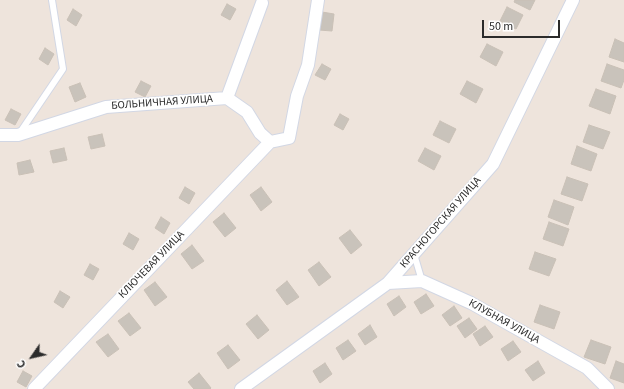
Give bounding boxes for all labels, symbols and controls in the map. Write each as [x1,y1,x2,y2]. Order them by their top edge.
scale bar [484,12,562,38]
text: 50 m [489,18,513,35]
street label: БОЛЬНИЧНАЯ УЛИЦА [111,93,213,113]
street label: КРАСНОГОРСКАЯ УЛИЦА [398,175,484,271]
street label: КЛЮЧЕВАЯ УЛИЦА [116,228,188,302]
street label: КЛУБНАЯ УЛИЦА [466,297,542,347]
north arrow [12,337,52,377]
text: С [14,357,30,371]

